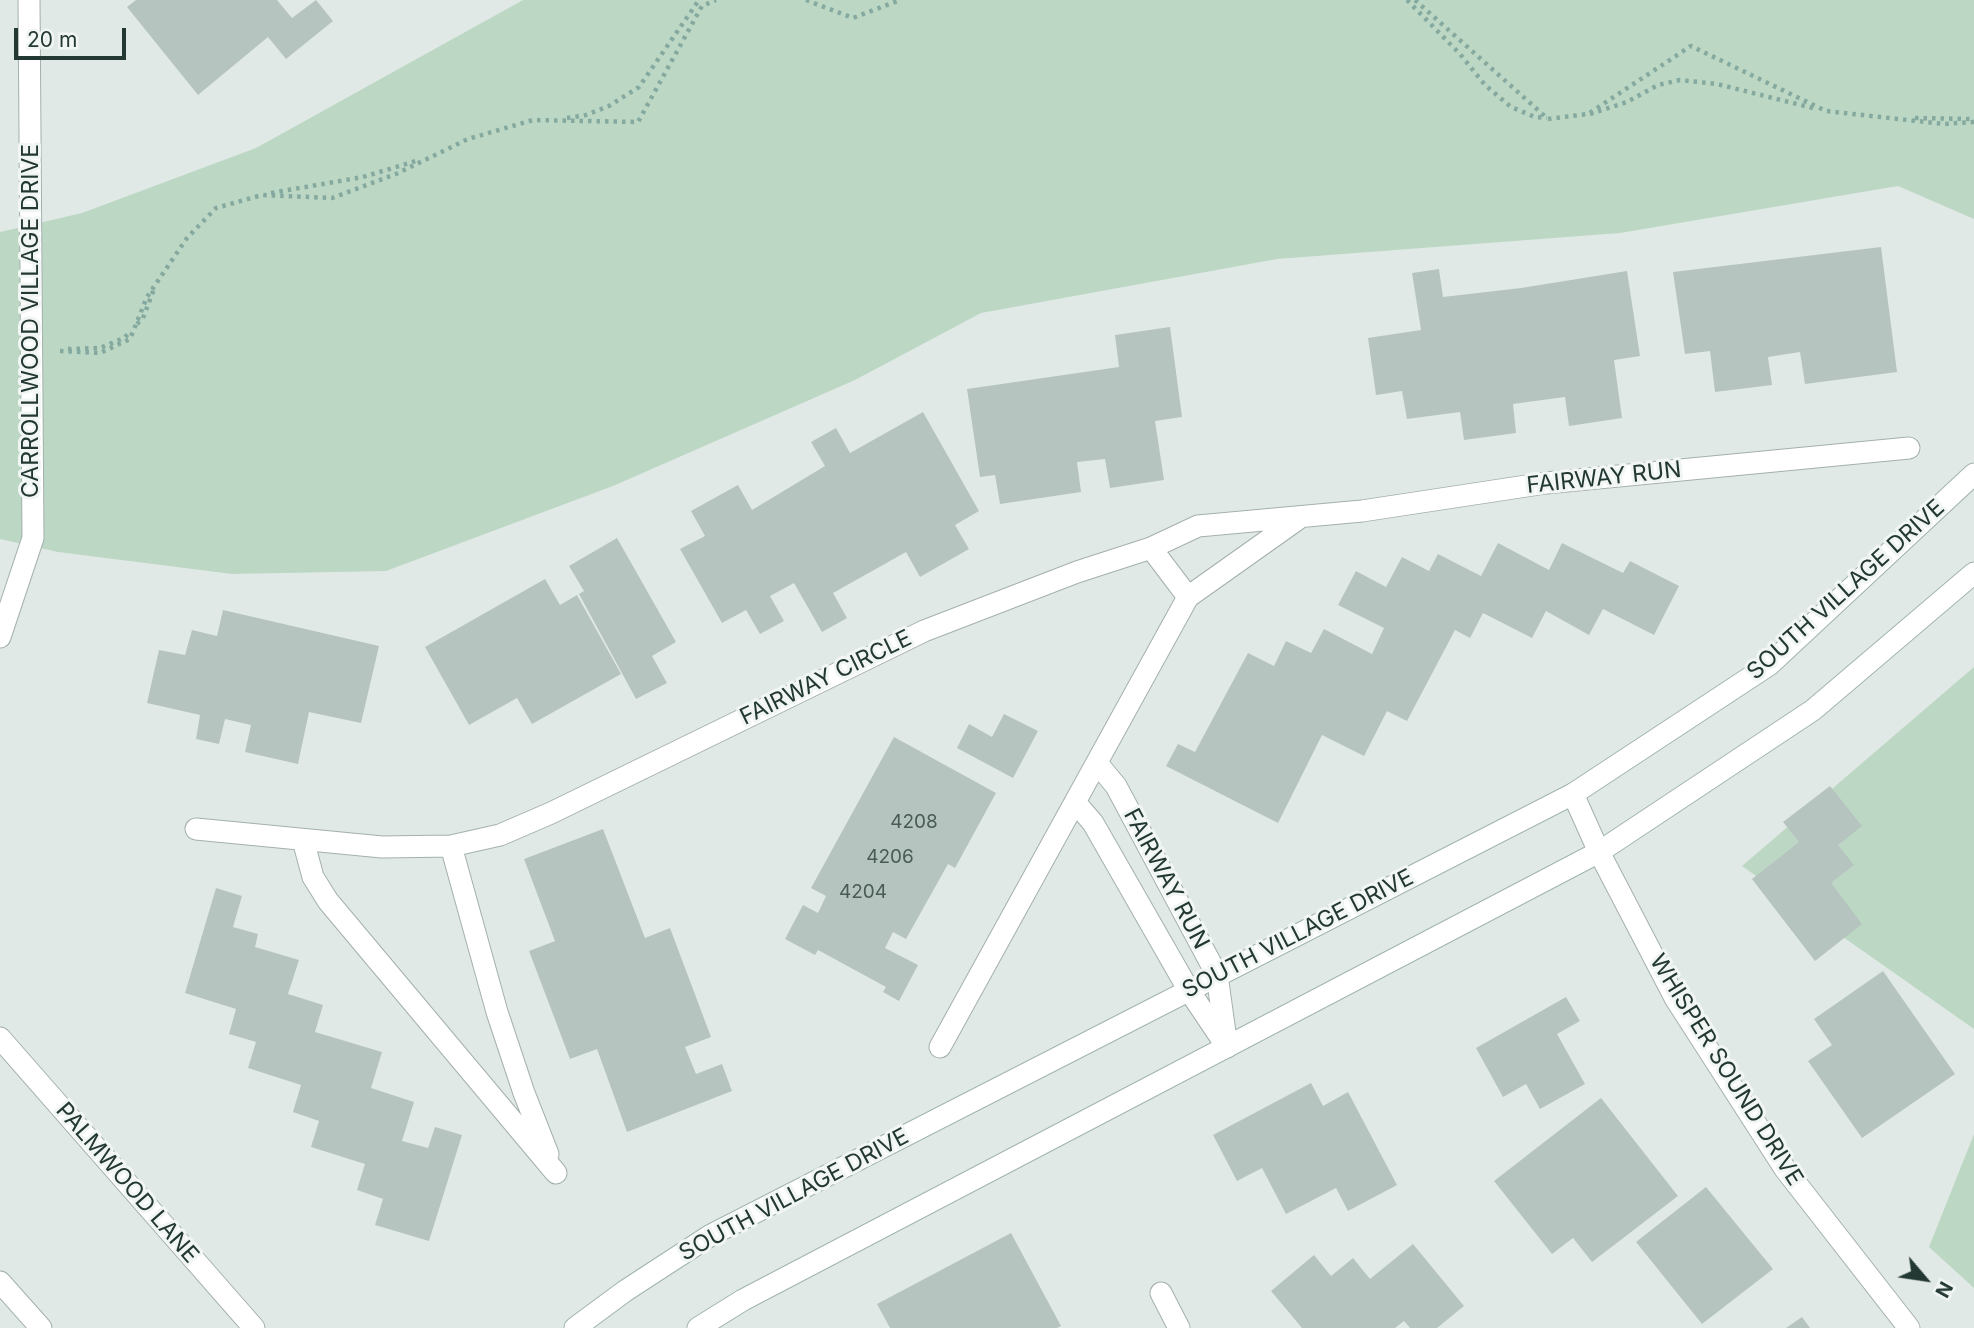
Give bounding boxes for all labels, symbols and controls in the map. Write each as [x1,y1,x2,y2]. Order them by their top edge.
scale bar [18,14,130,58]
text: 20 m [27,27,77,52]
street label: CARROLLWOOD VILLAGE DRIVE [17,144,45,498]
street label: FAIRWAY RUN [1525,456,1683,500]
street label: SOUTH VILLAGE DRIVE [1742,494,1950,686]
street label: FAIRWAY CIRCLE [736,625,916,731]
street label: FAIRWAY RUN [1117,804,1215,954]
house number: 4208 [890,811,938,833]
house number: 4206 [866,846,914,868]
street label: SOUTH VILLAGE DRIVE [1178,864,1418,1004]
house number: 4204 [839,881,887,903]
street label: WHISPER SOUND DRIVE [1643,949,1809,1191]
street label: PALMWOOD LANE [50,1097,204,1269]
street label: SOUTH VILLAGE DRIVE [675,1123,913,1267]
north arrow [1890,1244,1960,1314]
text: N [1930,1278,1957,1301]

